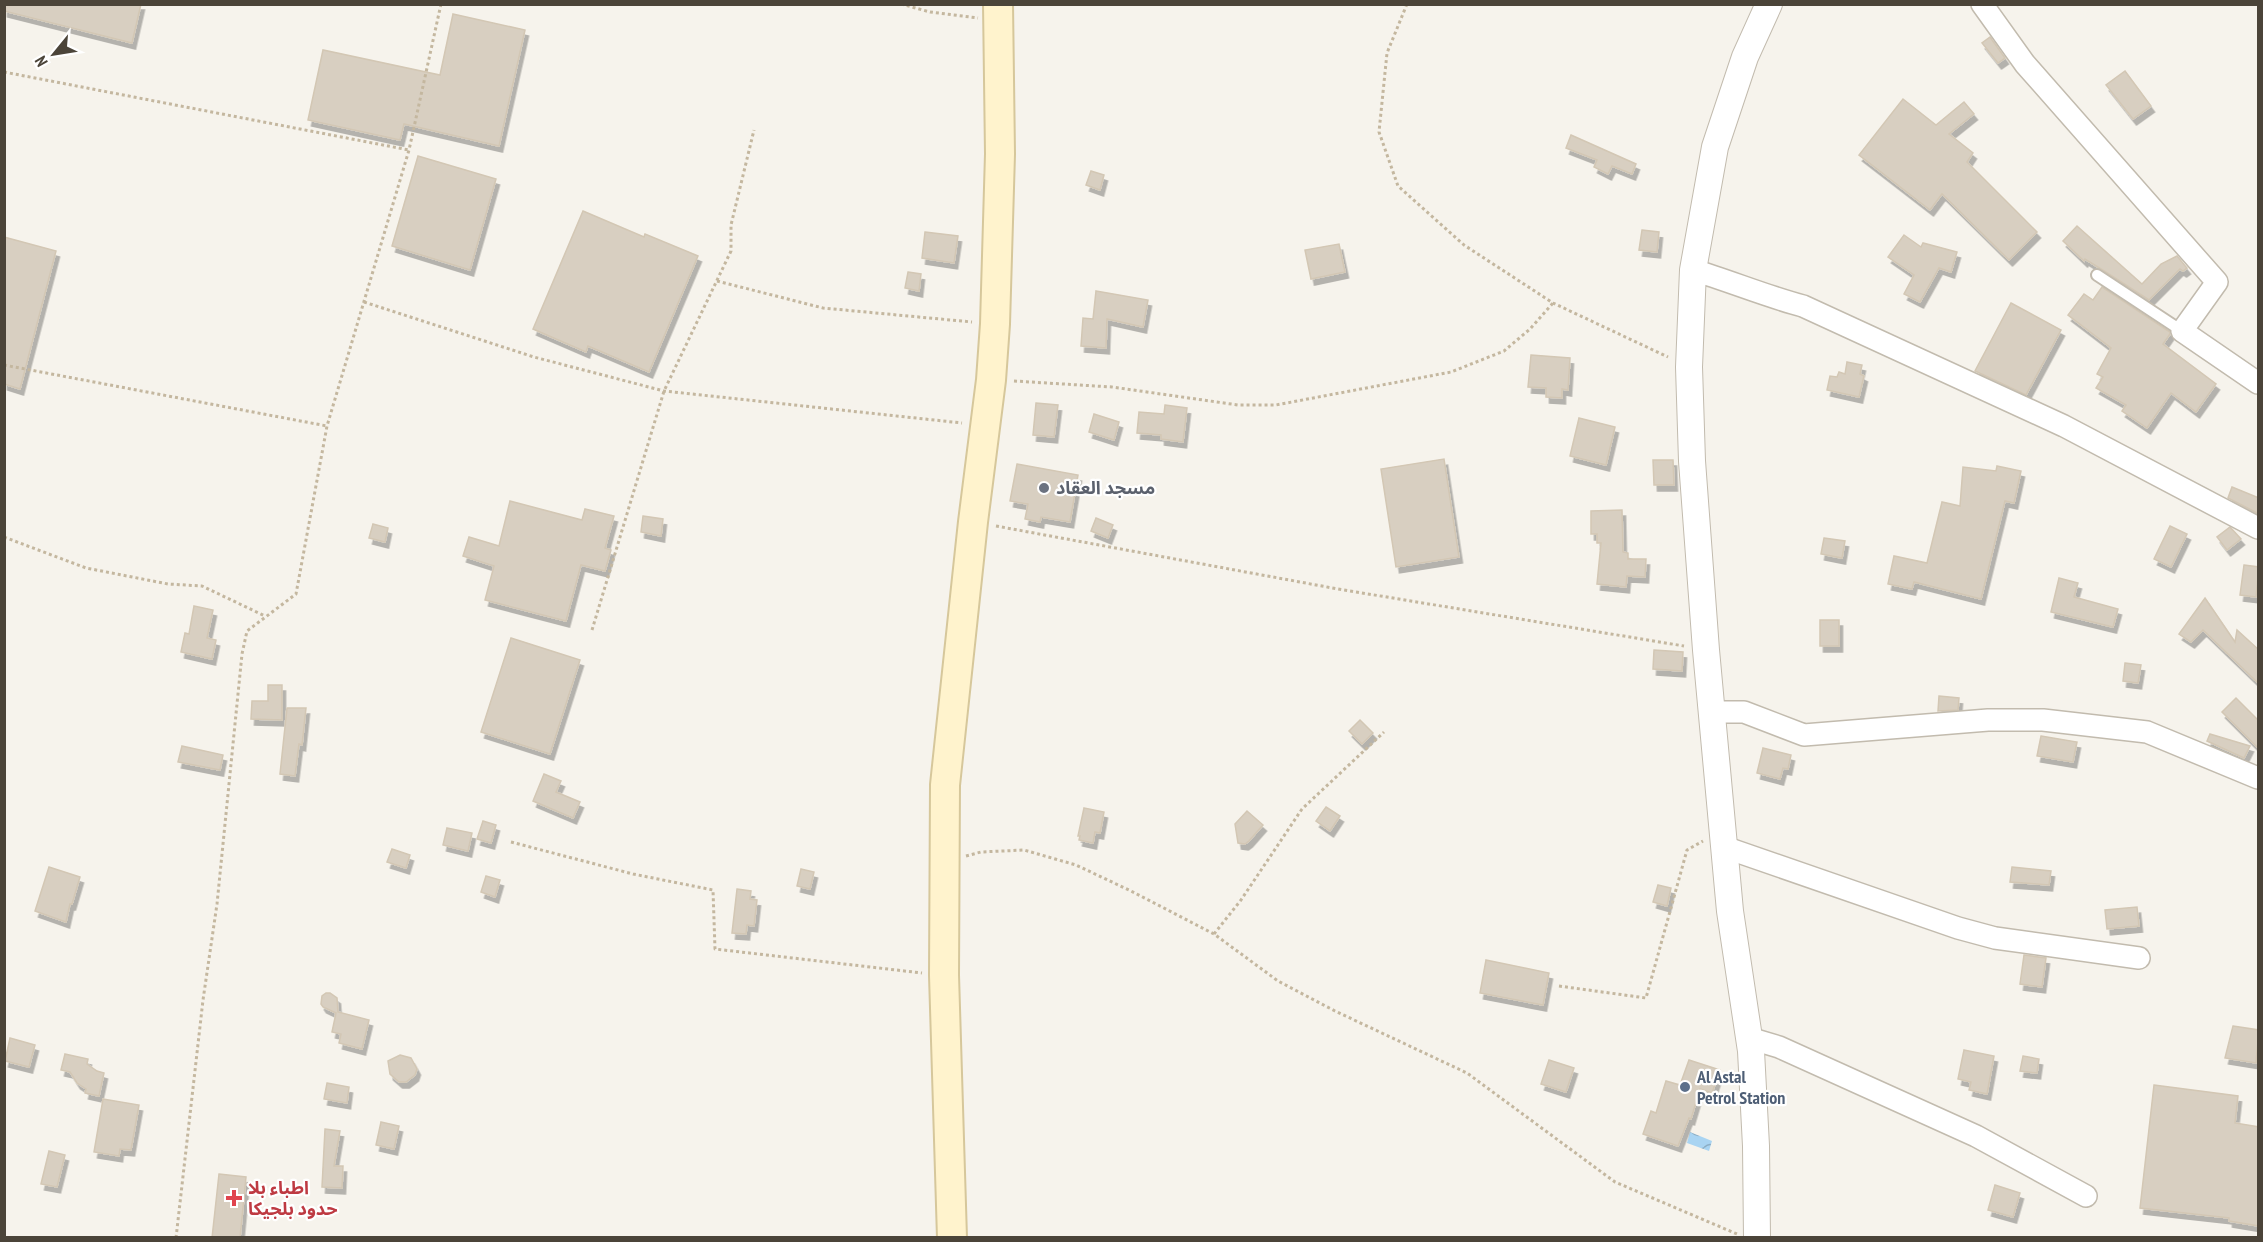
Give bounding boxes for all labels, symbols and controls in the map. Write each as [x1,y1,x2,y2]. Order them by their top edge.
north arrow [24,24,84,84]
text: N [30,53,52,70]
place label: مسجد العقاد [1056,476,1155,499]
marker: مسجد العقاد [1037,481,1051,495]
place label: Al Astal Petrol Station [1696,1065,1785,1109]
marker: Al Astal Petrol Station [1678,1080,1692,1094]
place label: اطباء بلا حدود بلجيكا [248,1176,337,1220]
marker: اطباء بلا حدود بلجيكا [225,1189,243,1207]

